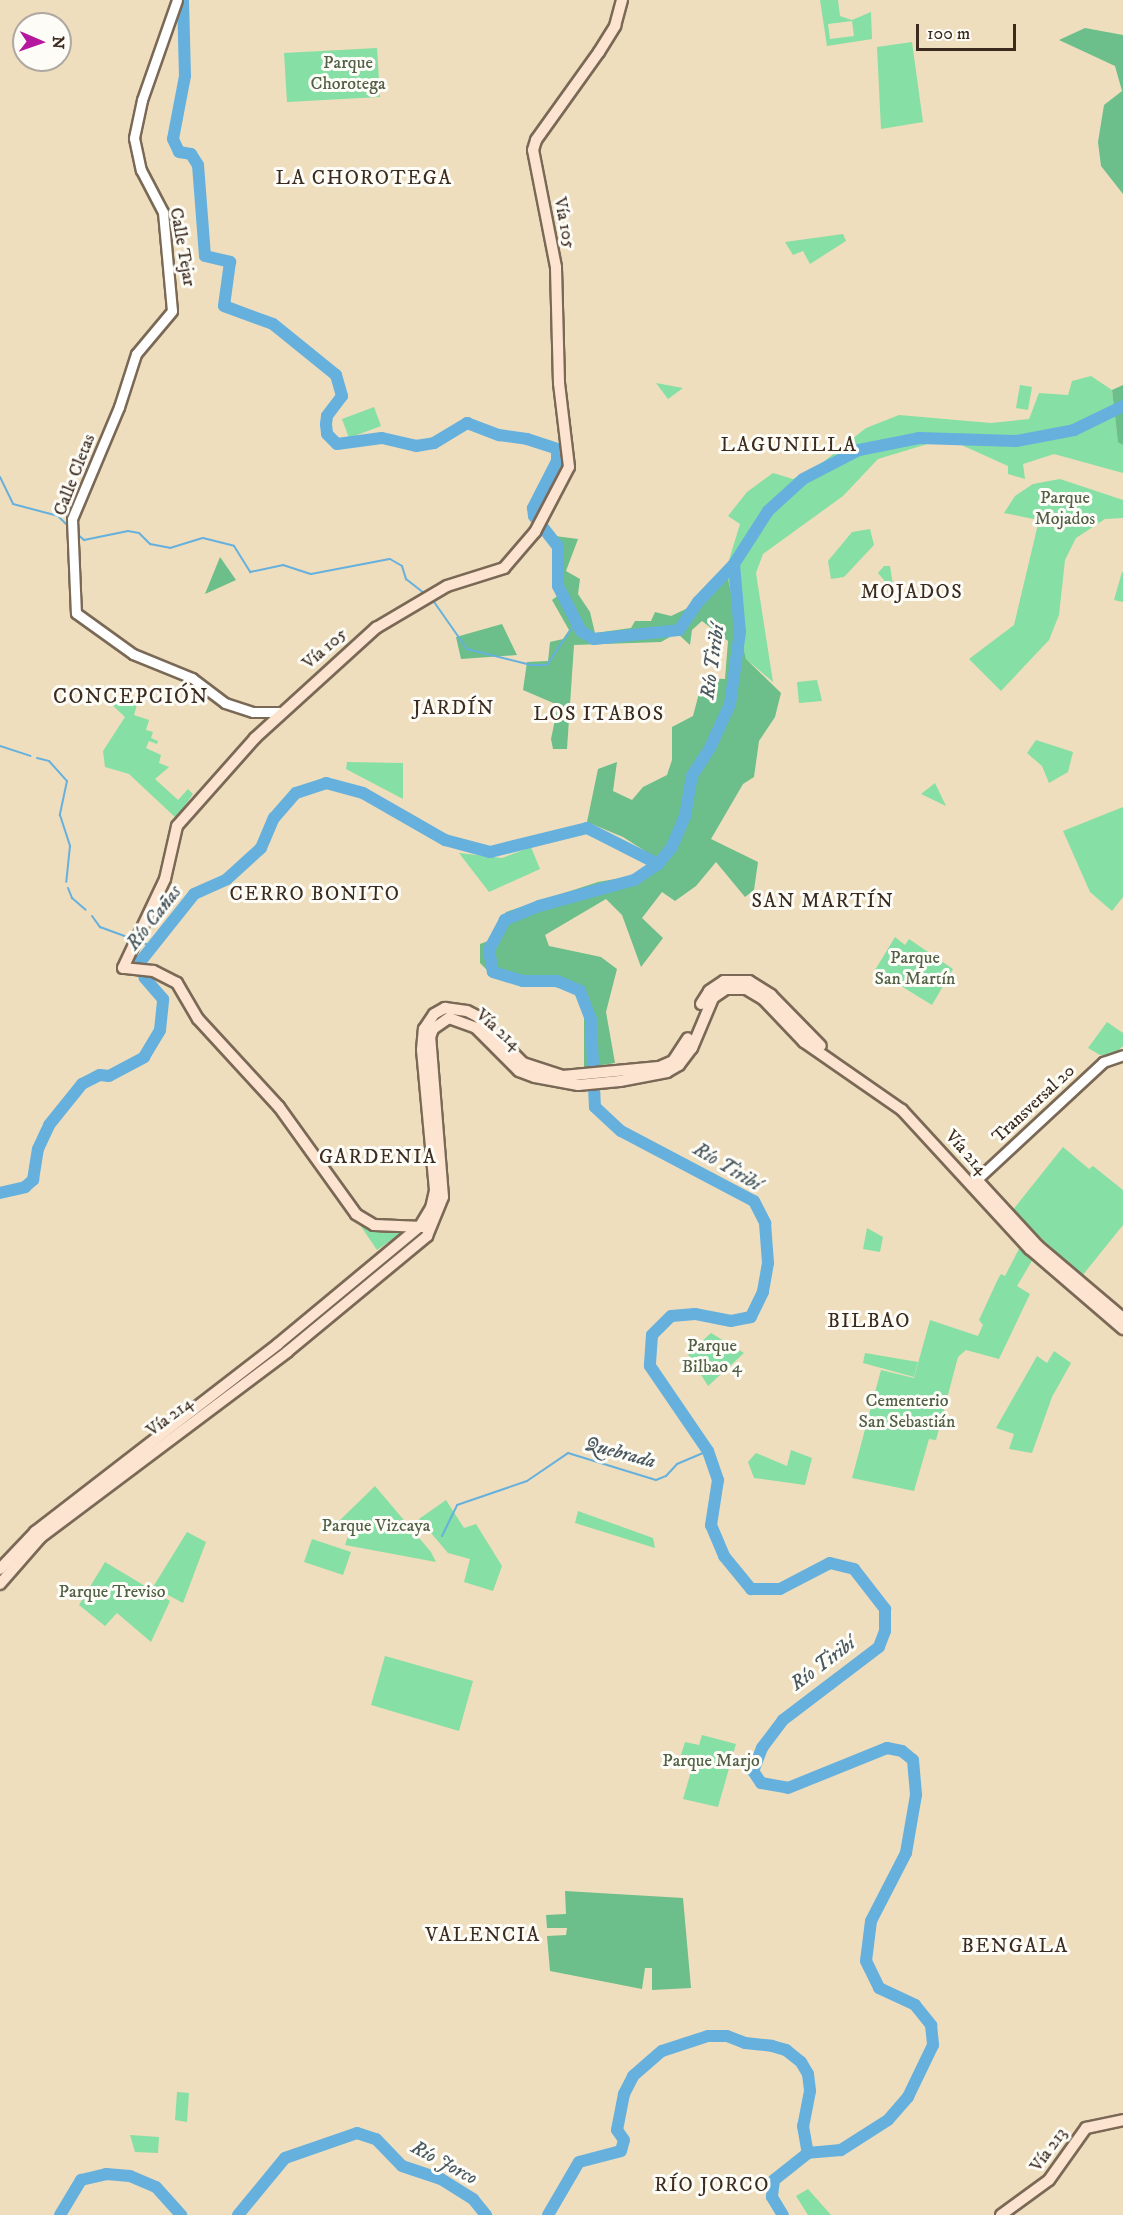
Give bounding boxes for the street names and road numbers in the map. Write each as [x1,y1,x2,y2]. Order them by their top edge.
street label: Vía 105 [548,195,580,251]
street label: Calle Tejar [164,206,200,288]
street label: Calle Cletas [50,431,100,519]
street label: Vía 105 [298,624,352,674]
street label: Vía 214 [471,1005,525,1055]
street label: Transversal 20 [988,1060,1080,1148]
street label: Vía 214 [940,1126,992,1180]
street label: Vía 214 [142,1392,198,1442]
street label: Vía 213 [1026,2124,1072,2176]

